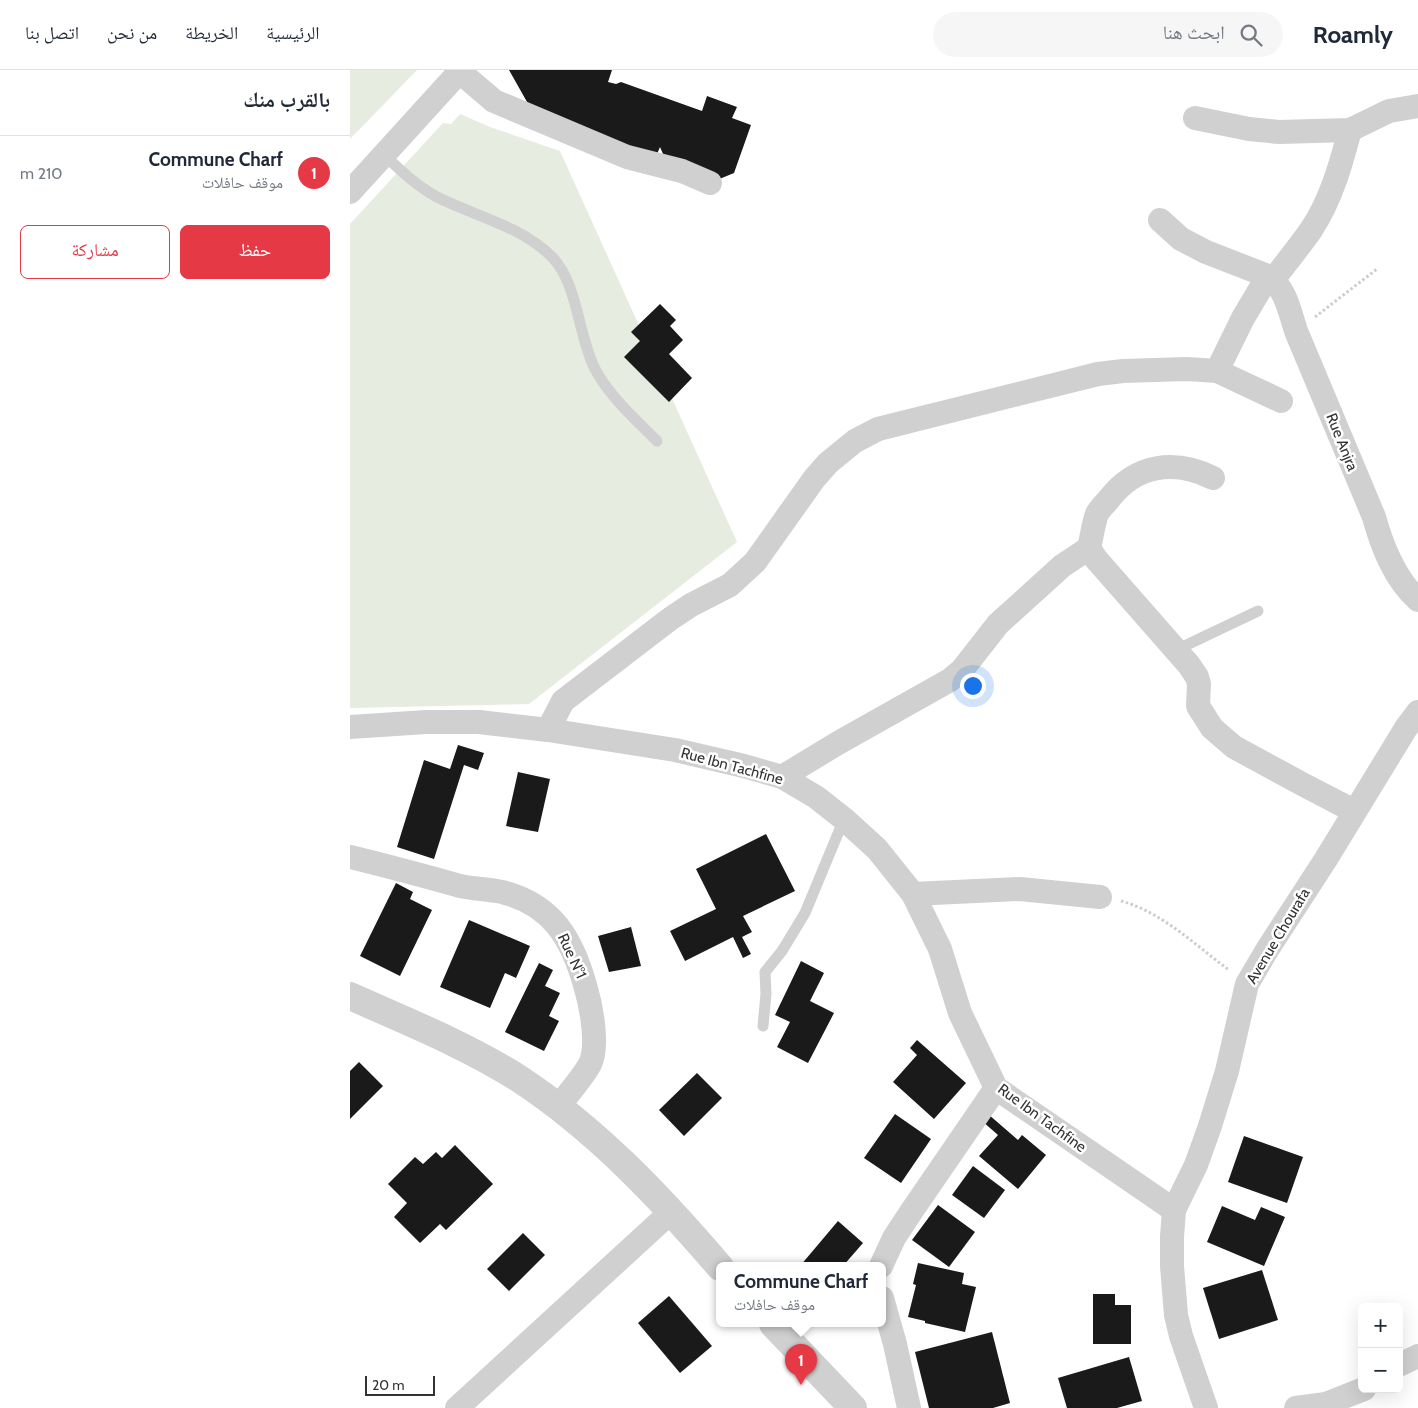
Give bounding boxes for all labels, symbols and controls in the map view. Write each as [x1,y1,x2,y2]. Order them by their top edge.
search box [933,12,1283,57]
text: Roamly [1313,20,1393,49]
text: ابحث هنا [1163,21,1225,44]
icon: search [1237,21,1265,49]
text: اتصل بنا [25,22,79,44]
text: من نحن [107,22,157,44]
text: الخريطة [185,22,238,44]
text: الرئيسية [266,22,320,44]
text: بالقرب منك [243,87,330,112]
text: Commune Charf [149,148,283,171]
text: 210 m [20,164,62,183]
text: 1 [311,164,317,183]
text: موقف حافلات [202,173,283,192]
button: مشاركة [20,225,170,279]
button: حفظ [180,225,330,279]
street label: Rue Anjra [1322,411,1362,474]
your location [960,673,986,699]
street label: Rue Ibn Tachfine [679,744,785,788]
street label: Avenue Chourafa [1242,884,1314,987]
street label: Rue N°1 [554,931,590,981]
street label: Rue Ibn Tachfine [994,1080,1090,1156]
popup [716,1262,886,1327]
text: Commune Charf [734,1270,868,1293]
text: موقف حافلات [734,1295,815,1314]
map controls [1358,1303,1403,1393]
button: + [1358,1303,1403,1348]
pin: 1 [785,1344,817,1385]
button: − [1358,1348,1403,1393]
scale bar [365,1373,435,1396]
text: 20 m [372,1376,405,1394]

